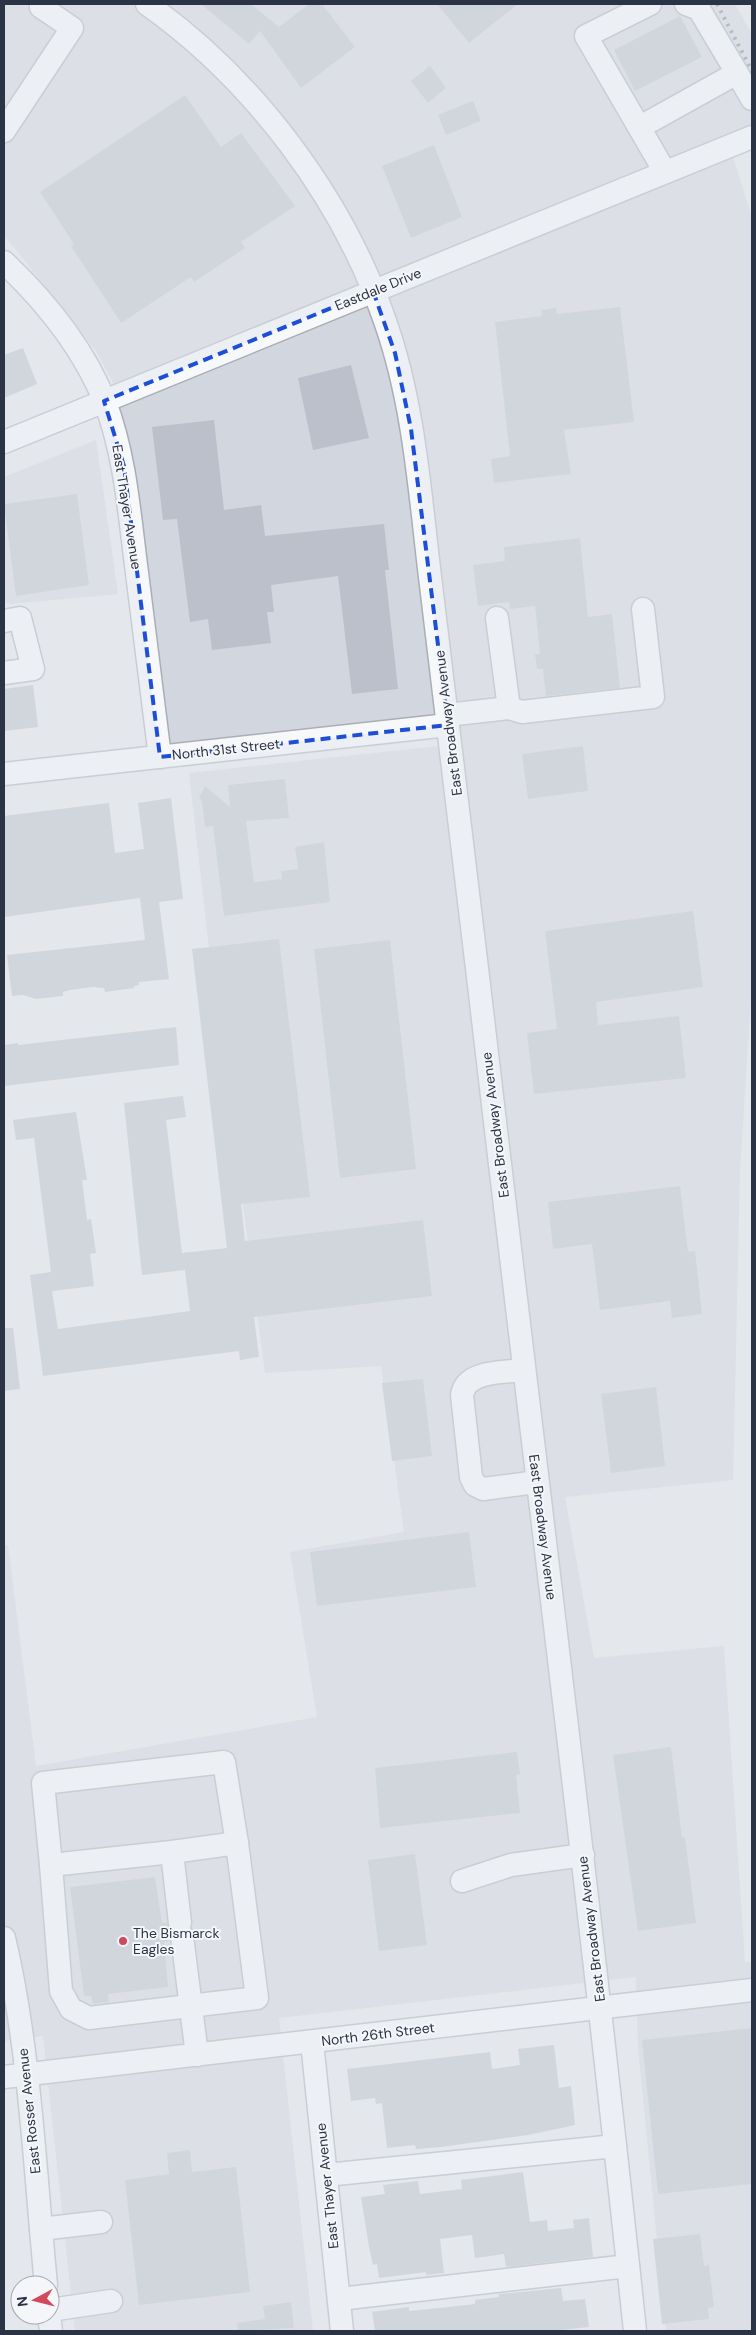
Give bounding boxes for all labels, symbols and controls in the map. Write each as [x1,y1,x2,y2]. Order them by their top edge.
street label: Eastdale Drive [332,263,424,315]
street label: East Thayer Avenue [108,443,146,571]
street label: East Broadway Avenue [430,649,466,797]
street label: North 31st Street [171,734,281,764]
street label: East Broadway Avenue [477,1051,513,1199]
street label: East Broadway Avenue [525,1453,561,1601]
street label: East Broadway Avenue [573,1855,609,2003]
place label: The Bismarck Eagles [133,1924,219,1958]
marker: The Bismarck Eagles [117,1935,129,1947]
street label: North 26th Street [320,2018,436,2050]
street label: East Rosser Avenue [13,2047,45,2175]
street label: East Thayer Avenue [311,2122,343,2250]
north arrow [10,2275,60,2325]
text: N [13,2295,32,2308]

